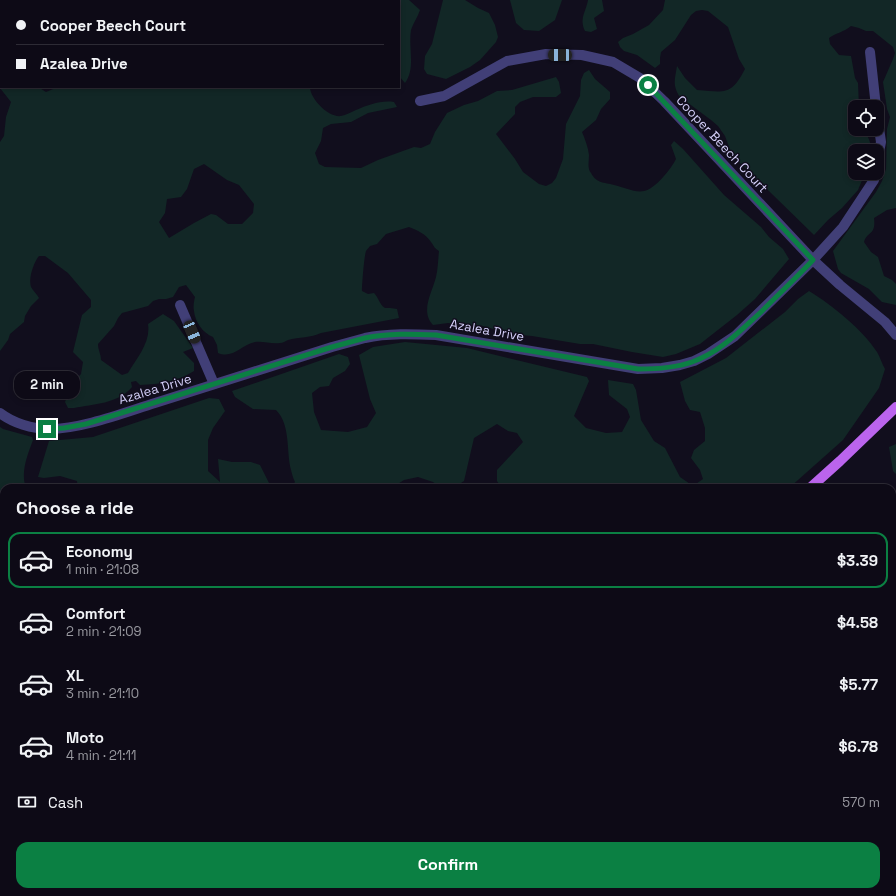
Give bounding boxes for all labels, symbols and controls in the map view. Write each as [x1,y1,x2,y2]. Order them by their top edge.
text: Cooper Beech Court [40,16,186,35]
car [548,49,572,61]
text: Azalea Drive [40,54,128,73]
route start [639,76,657,94]
street label: Cooper Beech Court [672,92,772,196]
map controls [848,100,884,180]
button: locate [848,100,884,136]
button: layers [848,144,884,180]
street label: Azalea Drive [448,315,526,345]
car [182,319,202,345]
street label: Azalea Drive [117,370,193,408]
callout: 2 min [14,371,80,399]
text: 2 min [30,376,64,393]
route end [38,420,56,438]
text: Choose a ride [16,496,134,519]
icon: car [18,542,54,578]
text: Economy [66,542,133,561]
text: $3.39 [837,551,878,570]
text: 1 min · 21:08 [66,561,139,578]
icon: car [18,604,54,640]
text: Comfort [66,604,126,623]
text: $4.58 [837,613,878,632]
text: 2 min · 21:09 [66,623,141,640]
icon: car [18,666,54,702]
text: XL [66,666,84,685]
text: $5.77 [839,675,878,694]
text: 3 min · 21:10 [66,685,139,702]
icon: car [18,728,54,764]
text: Moto [66,728,104,747]
text: $6.78 [838,737,878,756]
text: 4 min · 21:11 [66,747,136,764]
icon: cash [16,791,38,813]
text: Cash [48,793,83,812]
text: 570 m [842,794,880,811]
button: Confirm [16,842,880,888]

